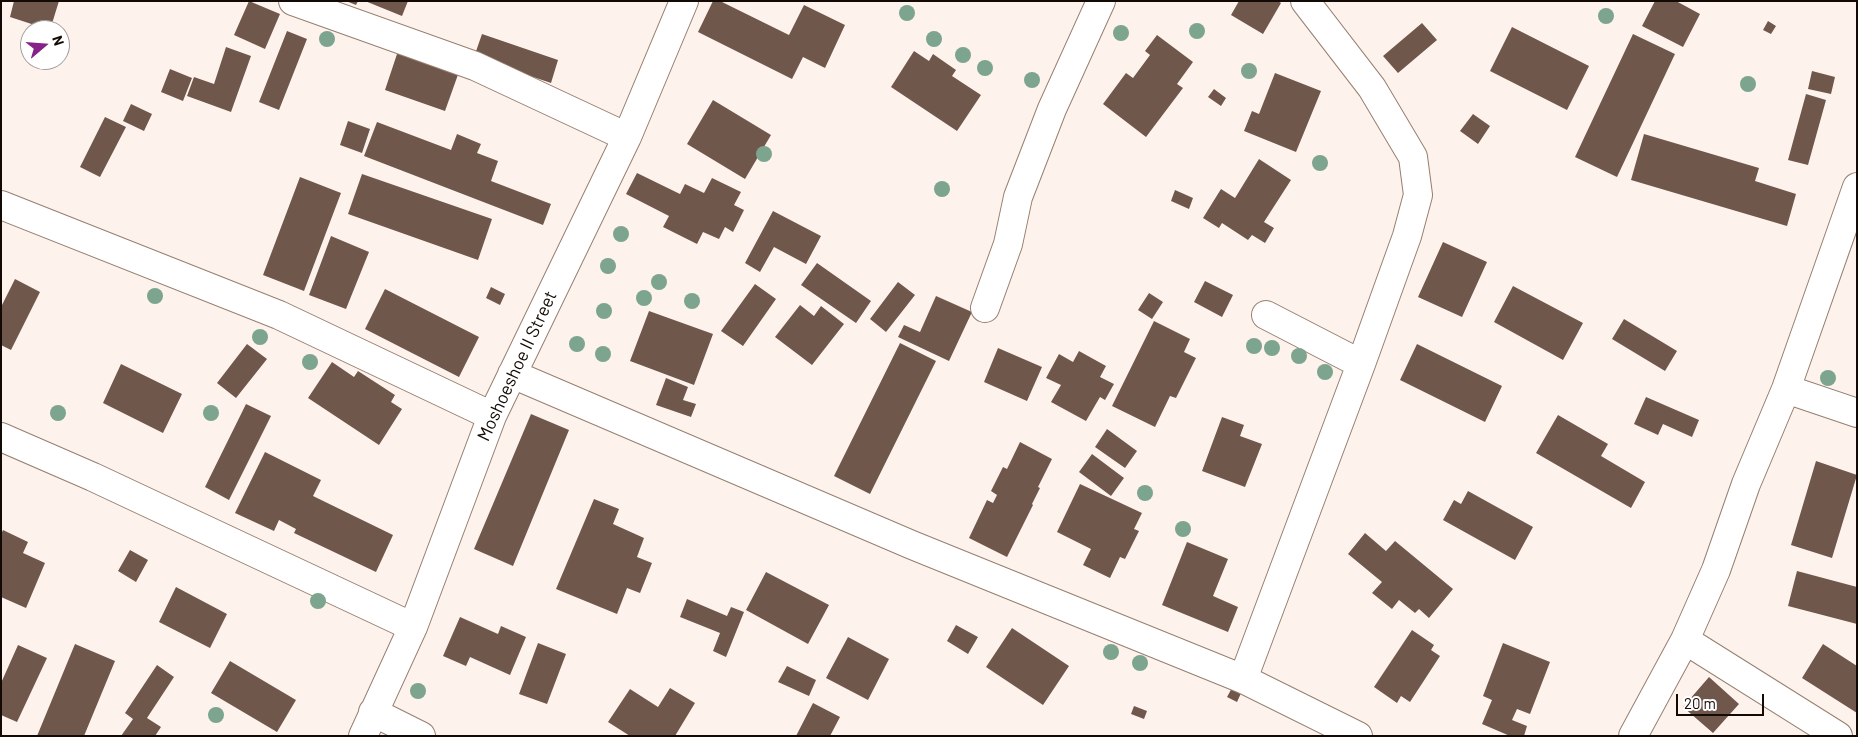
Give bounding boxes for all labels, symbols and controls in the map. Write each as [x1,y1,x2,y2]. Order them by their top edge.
north arrow [20,20,70,70]
text: N [49,33,68,48]
street label: Moshoeshoe II Street [473,287,561,445]
scale bar [1678,684,1766,716]
text: 20 m [1684,694,1716,712]

